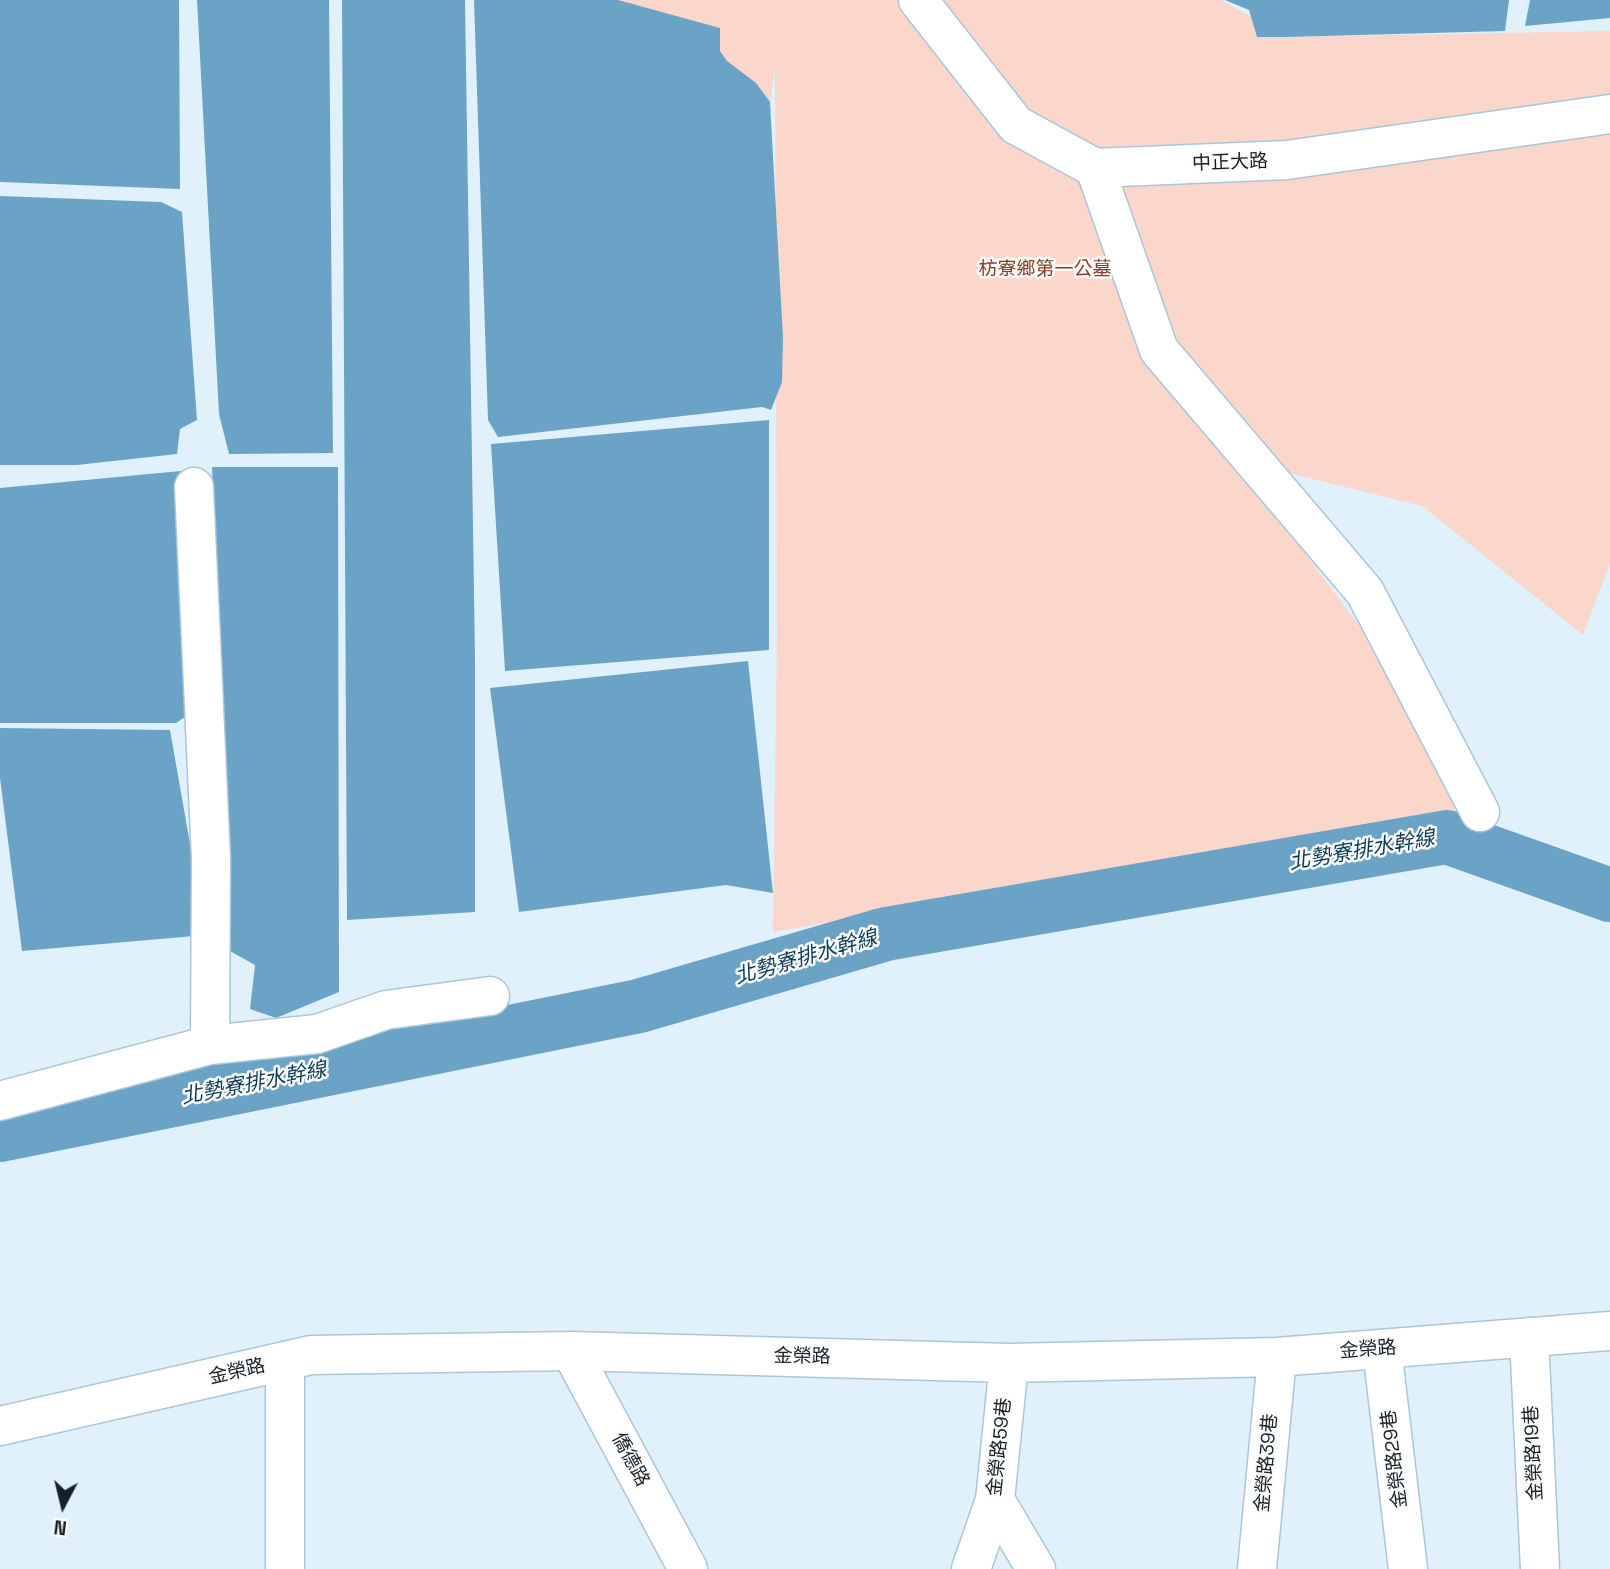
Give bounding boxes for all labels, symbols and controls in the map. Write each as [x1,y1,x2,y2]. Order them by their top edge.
street label: 中正大路 [1192,150,1268,176]
park label: 枋寮鄉第一公墓 [979,259,1111,281]
water label: 北勢寮排水幹線 [1287,826,1437,876]
water label: 北勢寮排水幹線 [732,926,880,990]
water label: 北勢寮排水幹線 [179,1058,329,1110]
street label: 金榮路 [1339,1337,1397,1363]
street label: 金榮路 [773,1345,831,1369]
street label: 金榮路 [207,1354,267,1390]
street label: 金榮路59巷 [983,1397,1017,1497]
street label: 金榮路19巷 [1520,1405,1548,1501]
street label: 金榮路29巷 [1378,1408,1412,1510]
street label: 金榮路39巷 [1251,1413,1283,1513]
street label: 僑德路 [607,1429,653,1491]
north arrow [28,1471,98,1541]
text: N [53,1514,68,1541]

